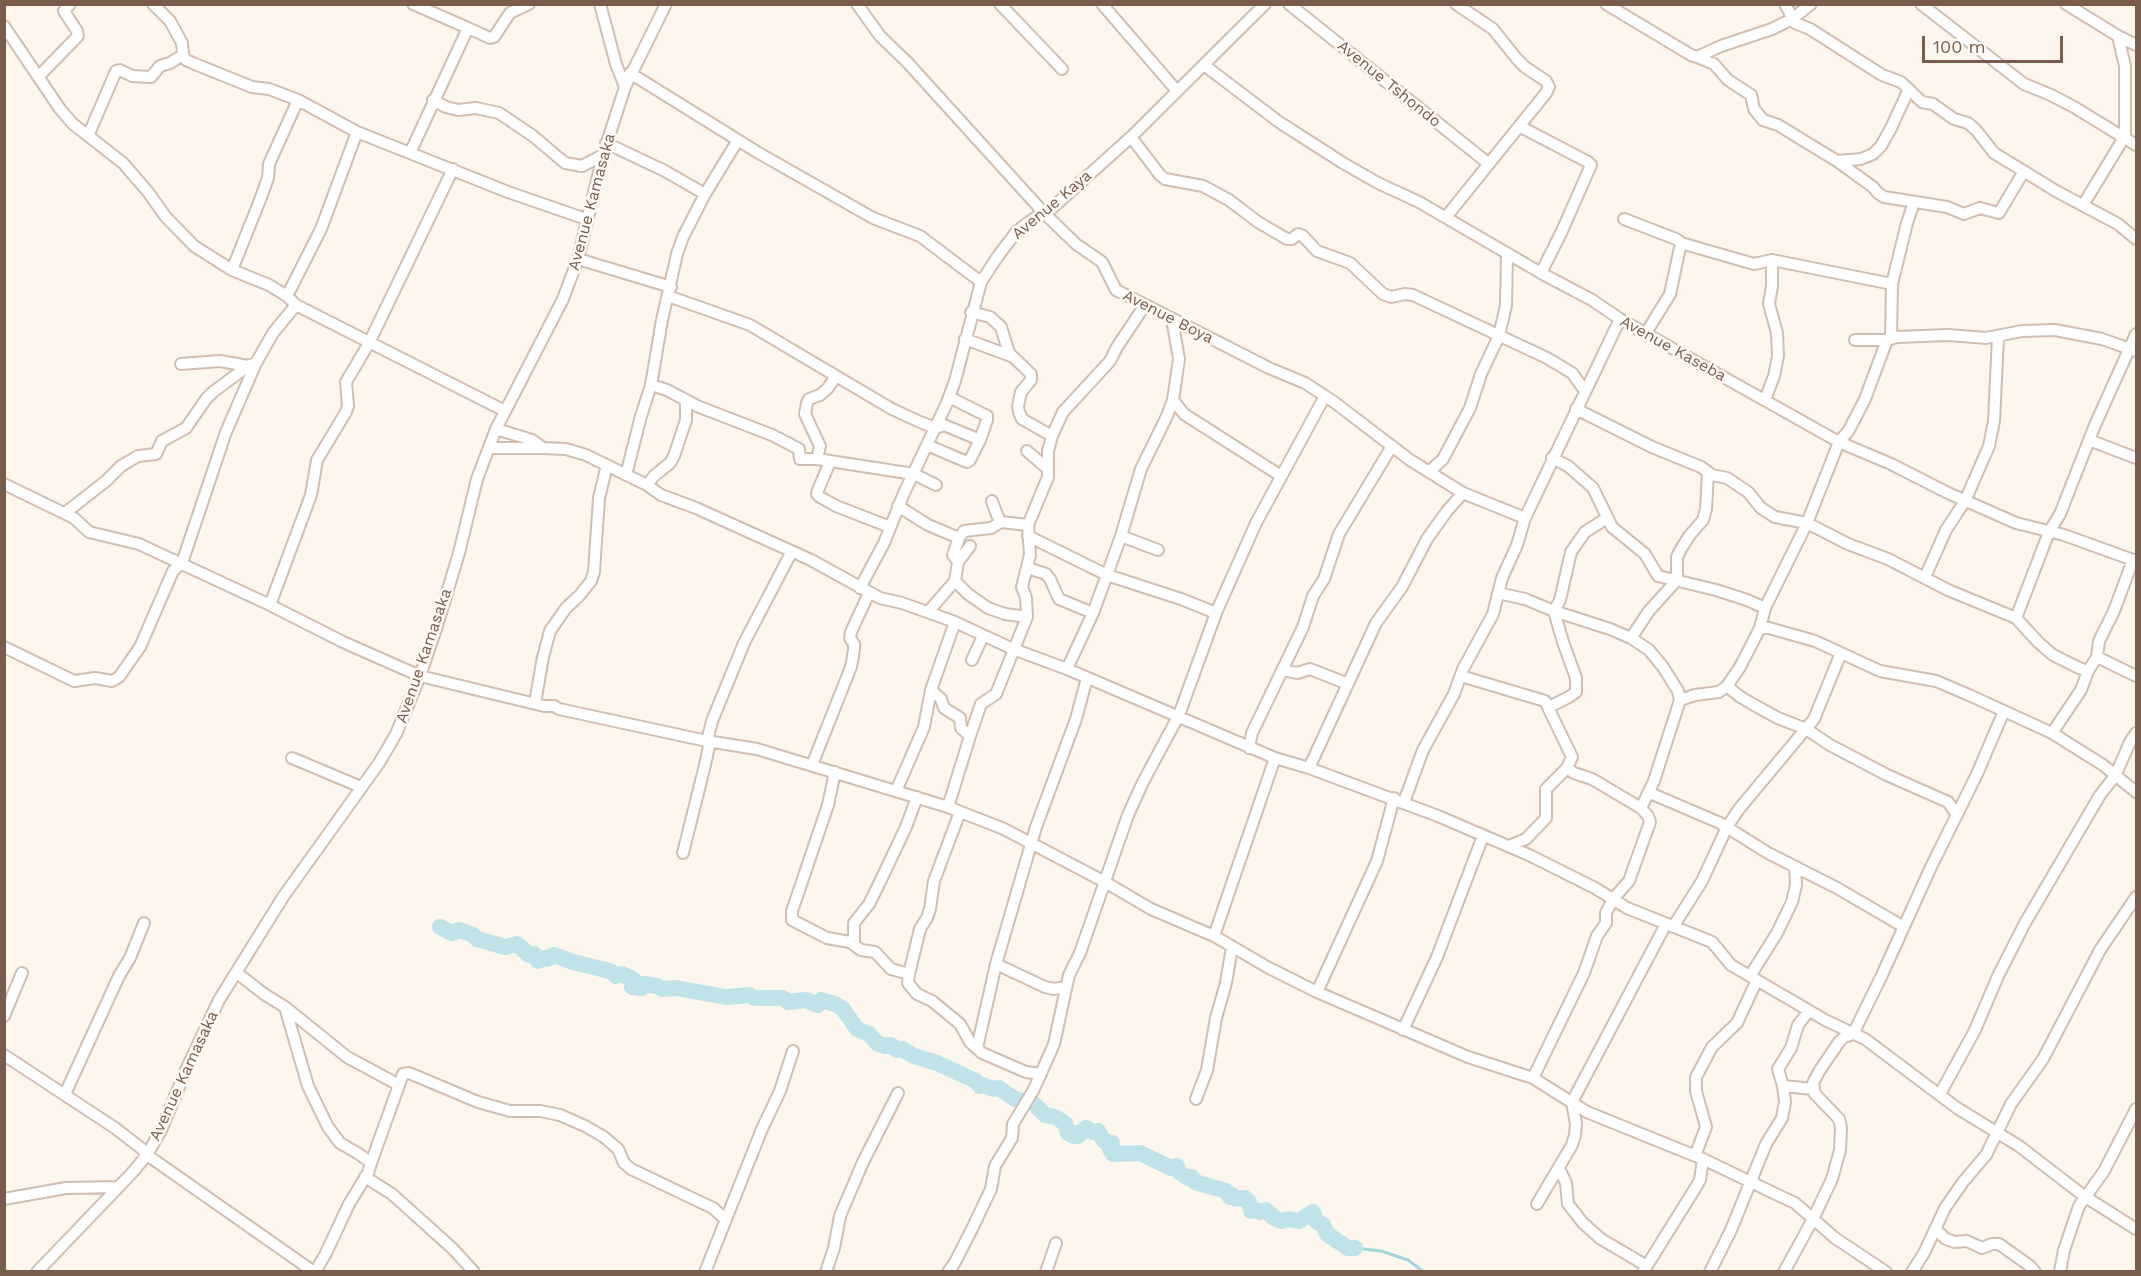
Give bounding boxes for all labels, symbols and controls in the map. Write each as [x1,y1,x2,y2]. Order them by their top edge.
scale bar [1925,24,2066,62]
street label: Avenue Tshondo [1333,36,1445,132]
text: 100 m [1933,36,1986,57]
street label: Avenue Kamasaka [564,131,620,273]
street label: Avenue Kaya [1008,166,1096,244]
street label: Avenue Boya [1120,286,1216,348]
street label: Avenue Kaseba [1617,312,1729,386]
street label: Avenue Kamasaka [392,586,456,726]
street label: Avenue Kamasaka [145,1008,223,1144]

